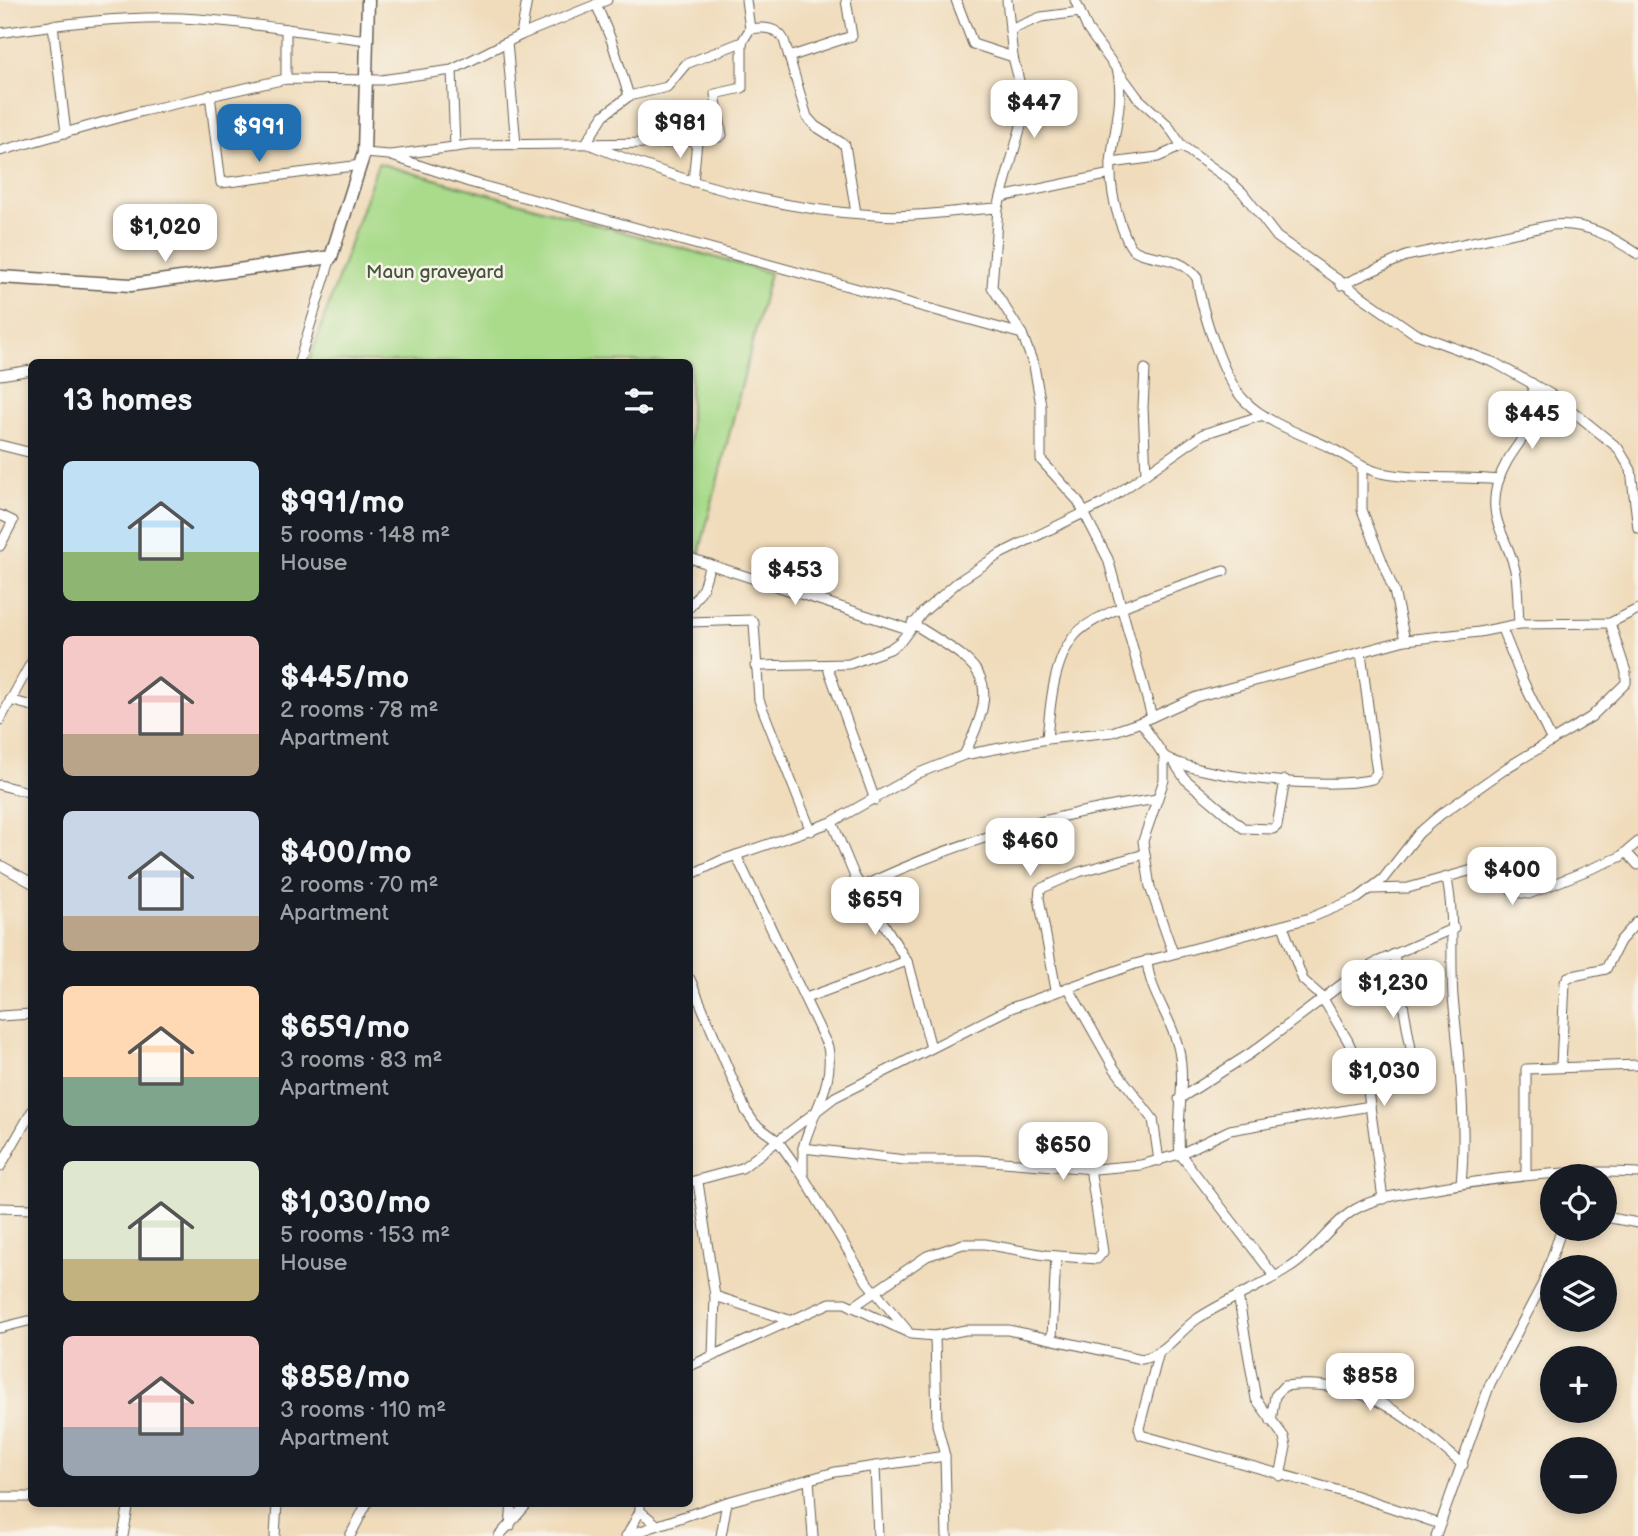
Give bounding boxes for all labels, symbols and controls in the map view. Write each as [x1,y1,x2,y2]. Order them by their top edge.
pin: $447 [993,80,1075,140]
text: $447 [1007,89,1061,117]
pin: $981 [639,100,721,160]
pin: $991 [218,104,300,164]
text: $981 [654,109,706,137]
text: $991 [233,113,285,141]
pin: $1,020 [108,204,222,264]
text: $1,020 [129,213,201,241]
park label: Maun graveyard [366,261,504,284]
icon: filters [620,382,658,420]
text: 13 homes [63,383,192,419]
pin: $445 [1491,392,1573,451]
text: $445 [1504,400,1560,428]
text: $991/mo [280,485,404,521]
icon: home [119,489,203,573]
text: 5 rooms · 148 m² [280,521,450,549]
pin: $453 [754,548,836,607]
text: House [280,549,347,577]
text: $453 [767,556,823,584]
text: $445/mo [280,660,409,696]
icon: home [119,664,203,748]
text: 2 rooms · 78 m² [280,696,438,724]
text: Apartment [280,724,389,752]
pin: $460 [989,818,1071,878]
text: $460 [1002,827,1058,855]
text: $400/mo [280,835,412,871]
icon: home [119,839,203,923]
pin: $400 [1471,848,1553,907]
text: $400 [1483,856,1541,884]
text: 2 rooms · 70 m² [280,871,439,899]
pin: $659 [834,878,916,937]
text: $659 [847,886,903,914]
text: Apartment [280,899,389,927]
pin: $1,230 [1336,960,1450,1020]
text: $1,230 [1358,969,1428,997]
text: $659/mo [280,1010,410,1046]
icon: home [119,1014,203,1098]
text: 3 rooms · 83 m² [280,1046,442,1074]
pin: $1,030 [1327,1048,1441,1108]
text: $1,030 [1348,1057,1420,1085]
text: Apartment [280,1074,389,1102]
pin: $650 [1022,1122,1104,1182]
text: $650 [1035,1131,1091,1159]
map controls [1540,1164,1617,1514]
button: locate [1540,1164,1617,1241]
text: $1,030/mo [280,1185,431,1221]
icon: home [119,1189,203,1273]
text: 5 rooms · 153 m² [280,1221,450,1249]
text: House [280,1249,347,1277]
button: layers [1540,1255,1617,1332]
button: + [1540,1346,1617,1423]
pin: $858 [1329,1354,1411,1413]
text: $858/mo [280,1360,410,1396]
text: $858 [1342,1362,1398,1390]
icon: home [119,1364,203,1448]
text: 3 rooms · 110 m² [280,1396,446,1424]
text: Apartment [280,1424,389,1452]
button: − [1540,1437,1617,1514]

